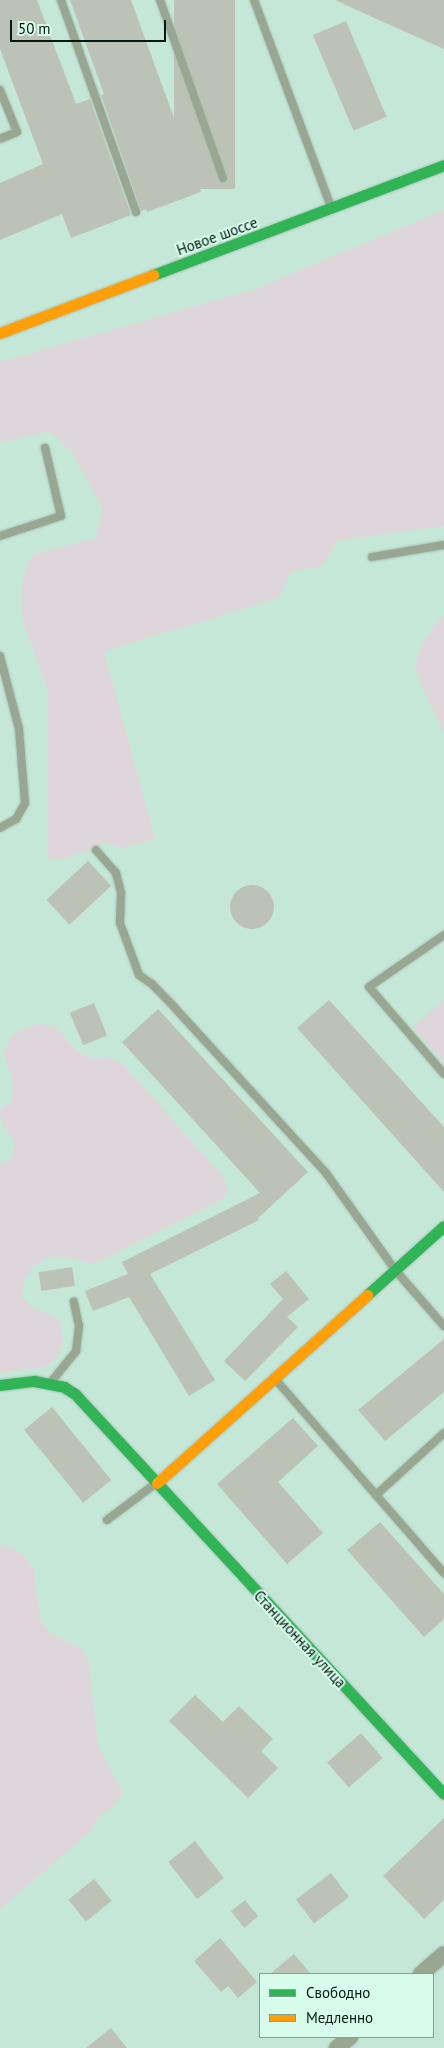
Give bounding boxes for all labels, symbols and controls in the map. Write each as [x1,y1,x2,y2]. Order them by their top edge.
scale bar [12,10,169,42]
text: 50 m [18,19,51,38]
street label: Новое шоссе [174,213,260,259]
street label: Станционная улица [250,1587,350,1691]
legend [259,1973,434,2038]
text: Свободно [306,1983,370,2002]
text: Медленно [306,2008,373,2027]

